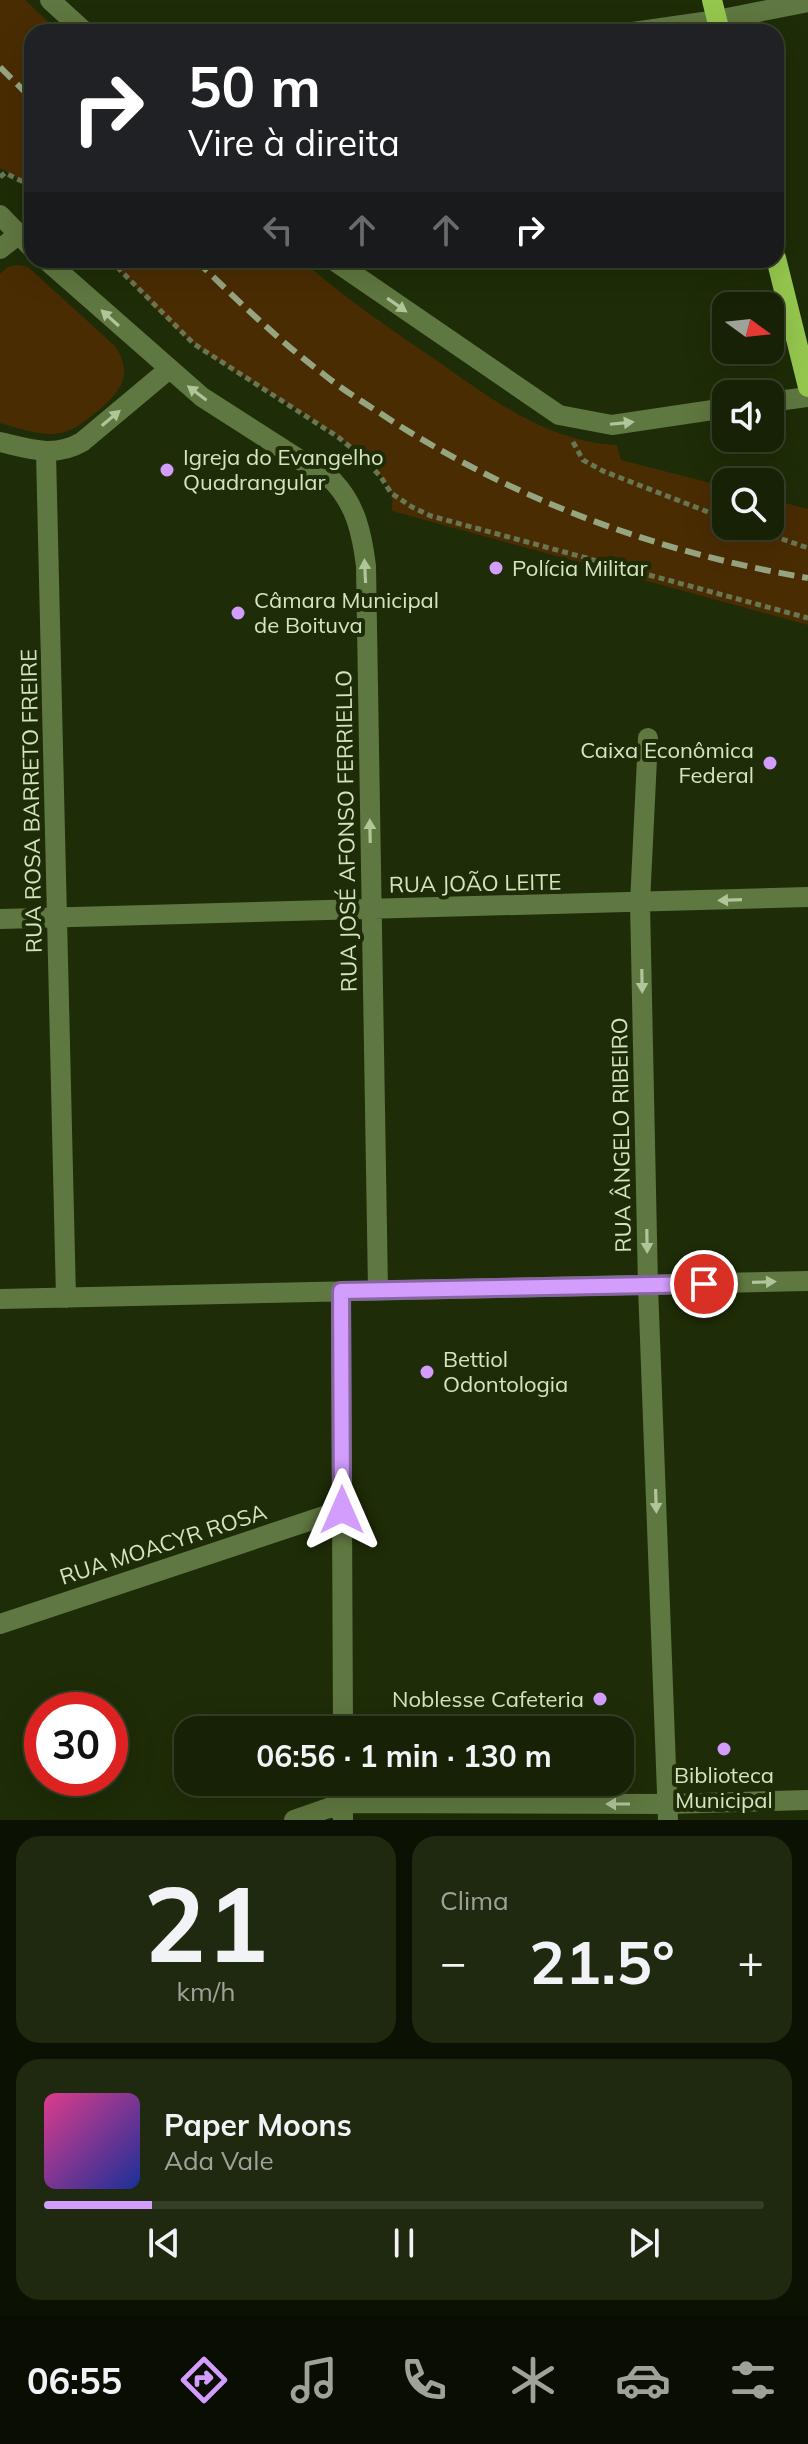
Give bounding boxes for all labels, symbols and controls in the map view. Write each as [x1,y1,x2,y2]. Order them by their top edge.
text: 50 m [188,51,321,121]
icon: right [56,56,160,160]
text: Vire à direita [188,120,400,165]
icon: left [256,208,300,252]
icon: ahead [340,208,384,252]
icon: ahead [424,208,468,252]
icon: right [508,208,552,252]
north arrow [712,292,784,364]
map controls [712,292,784,540]
one-way arrow [387,297,408,312]
one-way arrow [101,310,121,327]
button: sound [712,380,784,452]
one-way arrow [187,385,207,401]
one-way arrow [100,410,120,427]
one-way arrow [610,416,635,429]
place label: Igreja do Evangelho Quadrangular [183,443,384,496]
marker: Igreja do Evangelho Quadrangular [158,461,176,479]
button: search [712,468,784,540]
place label: Polícia Militar [512,554,647,582]
one-way arrow [359,558,372,583]
marker: Polícia Militar [487,559,505,577]
place label: Câmara Municipal de Boituva [254,586,439,639]
marker: Câmara Municipal de Boituva [229,604,247,622]
street label: RUA ROSA BARRETO FREIRE [14,649,48,953]
street label: RUA JOSÉ AFONSO FERRIELLO [329,670,363,992]
place label: Caixa Econômica Federal [580,736,754,789]
marker: Caixa Econômica Federal [761,754,779,772]
one-way arrow [364,818,376,843]
street label: RUA JOÃO LEITE [389,867,561,899]
one-way arrow [717,893,742,906]
one-way arrow [636,969,648,994]
street label: RUA ÂNGELO RIBEIRO [605,1017,637,1253]
one-way arrow [641,1229,653,1254]
pin [670,1250,738,1318]
icon: arrive [682,1262,726,1306]
one-way arrow [752,1276,777,1289]
place label: Bettiol Odontologia [443,1345,568,1398]
marker: Bettiol Odontologia [418,1363,436,1381]
position arrow [300,1468,384,1552]
one-way arrow [650,1489,663,1514]
street label: RUA MOACYR ROSA [56,1497,270,1591]
place label: Noblesse Cafeteria [392,1685,584,1713]
marker: Noblesse Cafeteria [591,1690,609,1708]
speed limit sign: 30 [24,1692,128,1796]
text: 06:56 · 1 min · 130 m [256,1737,552,1775]
marker: Biblioteca Municipal [715,1740,733,1758]
place label: Biblioteca Municipal [674,1761,774,1814]
one-way arrow [605,1798,630,1810]
text: 21 [144,1857,268,1988]
text: Clima [440,1884,509,1917]
text: 21.5° [529,1924,675,1999]
text: − [440,1934,466,1989]
text: + [738,1934,764,1989]
text: km/h [177,1975,235,2008]
text: Paper Moons [164,2106,352,2144]
text: Ada Vale [164,2144,274,2177]
icon: previous [142,2221,186,2265]
icon: pause [382,2221,426,2265]
icon: next [622,2221,666,2265]
icon: directions [176,2352,232,2408]
icon: music [286,2352,342,2408]
icon: phone [396,2352,452,2408]
icon: climate [505,2352,561,2408]
icon: car [615,2352,671,2408]
icon: filters [725,2352,781,2408]
text: 06:55 [27,2358,122,2403]

